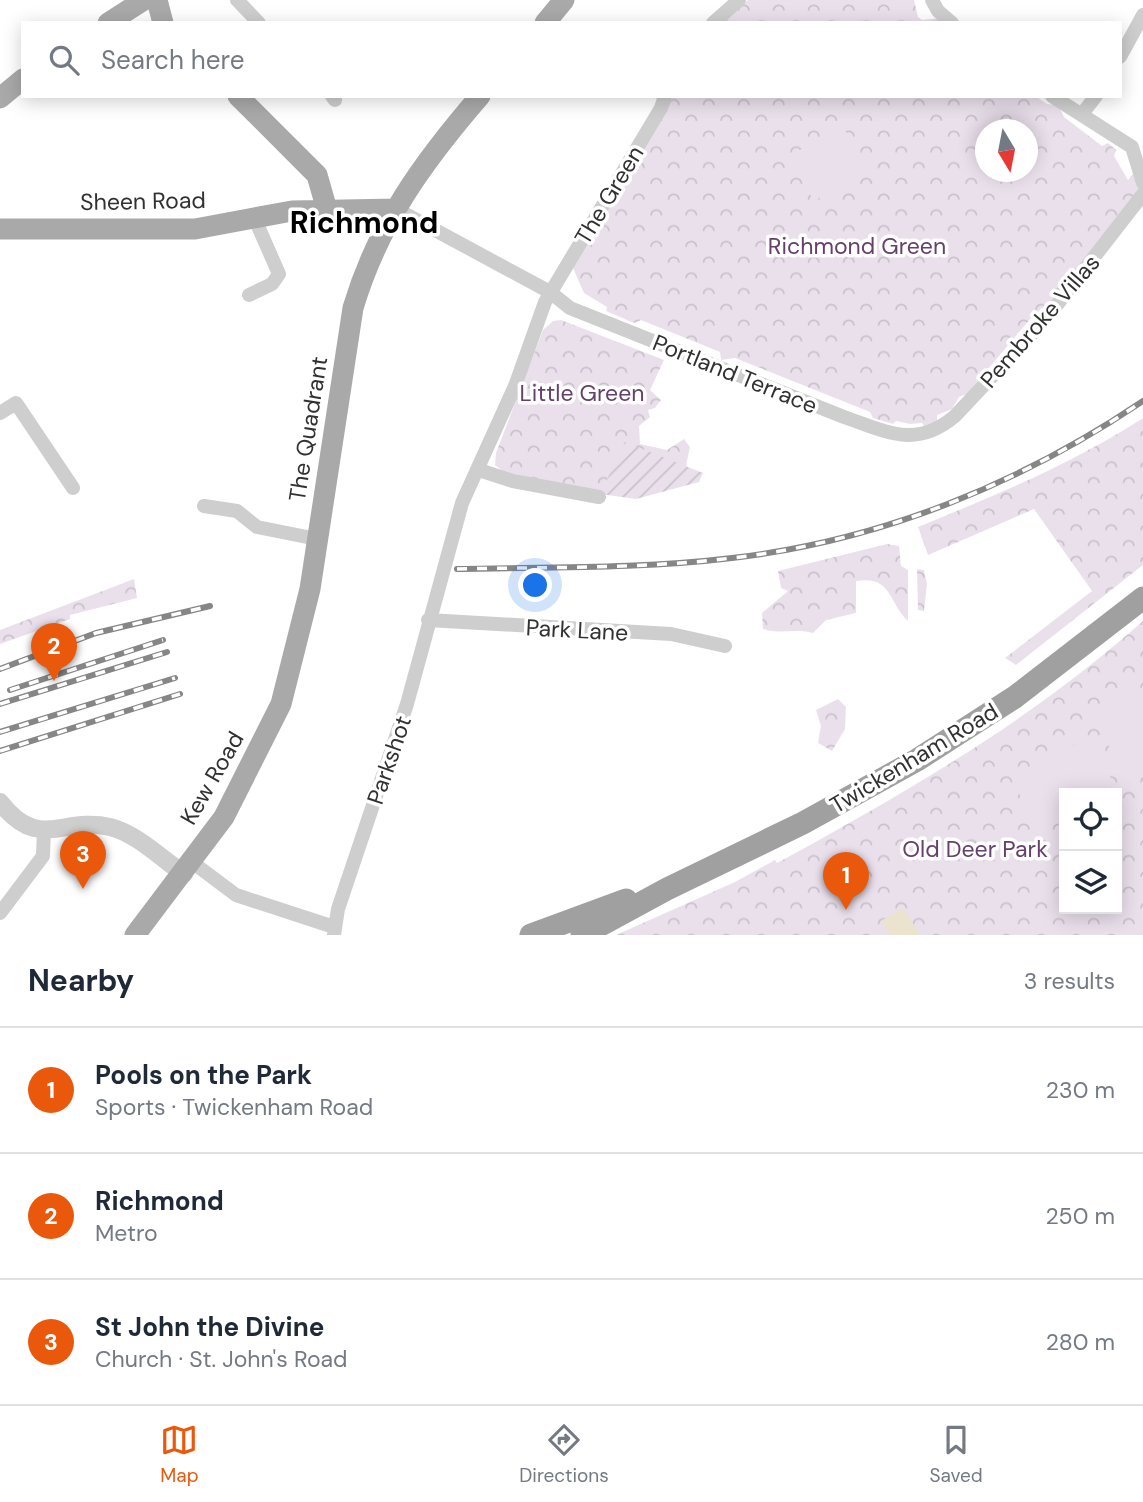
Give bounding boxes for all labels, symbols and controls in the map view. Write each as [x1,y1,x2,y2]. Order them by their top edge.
search box [21,21,1122,98]
icon: search [45,41,83,79]
text: Search here [101,43,244,77]
north arrow [975,119,1038,182]
street label: The Green [568,140,650,250]
street label: Sheen Road [80,185,206,217]
district label: Richmond [290,203,438,242]
park label: Richmond Green [768,231,946,261]
street label: Pembroke Villas [974,248,1106,394]
street label: Portland Terrace [648,327,822,421]
street label: The Quadrant [282,354,334,504]
park label: Little Green [520,378,644,408]
your location [518,568,552,602]
street label: Park Lane [525,612,629,648]
pin: 2 [31,623,77,681]
street label: Twickenham Road [824,696,1004,820]
street label: Parkshot [360,712,418,808]
street label: Kew Road [173,726,251,830]
map controls [1059,788,1122,914]
button: locate [1059,788,1122,851]
pin: 3 [60,831,106,889]
park label: Old Deer Park [902,834,1048,864]
button: layers [1059,851,1122,914]
pin: 1 [823,852,869,910]
text: Nearby [28,961,134,1000]
text: 3 results [1024,966,1115,996]
text: Pools on the Park [95,1058,312,1092]
text: 1 [47,1075,55,1105]
text: 230 m [1046,1075,1115,1105]
text: Sports · Twickenham Road [95,1092,373,1122]
text: Richmond [95,1184,224,1218]
text: 2 [44,1201,58,1231]
text: 250 m [1045,1201,1115,1231]
text: Metro [95,1218,158,1248]
text: St John the Divine [95,1310,324,1344]
text: 3 [44,1327,58,1357]
text: 280 m [1046,1327,1115,1357]
text: Church · St. John's Road [95,1344,347,1374]
tab: Map [160,1421,199,1488]
tab: Directions [519,1421,609,1488]
tab: Saved [929,1421,983,1488]

